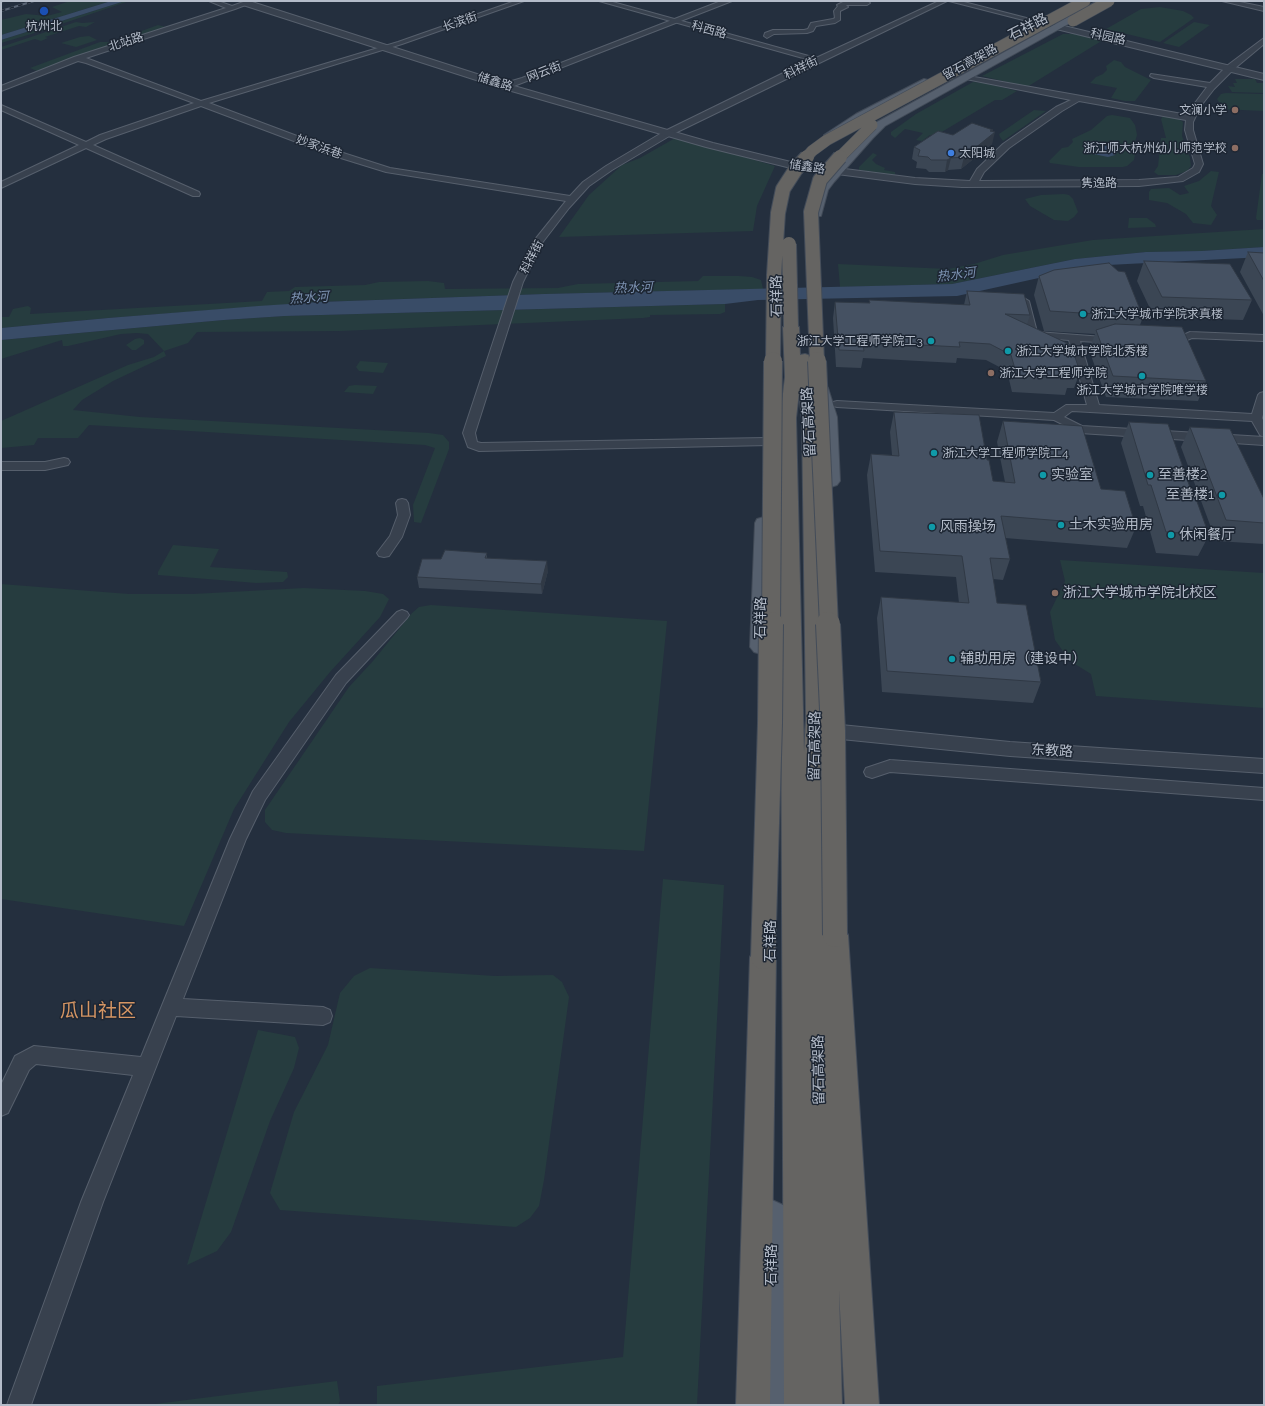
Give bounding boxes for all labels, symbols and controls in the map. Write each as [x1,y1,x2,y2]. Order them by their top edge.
marker: 杭州北 [38,5,50,17]
street label: 长滨街 [441,9,479,35]
street label: 石祥路 [1005,10,1051,44]
street label: 科西路 [690,18,728,42]
place label: 杭州北 [26,19,62,33]
street label: 科园路 [1089,26,1127,48]
street label: 北站路 [107,30,145,54]
street label: 留石高架路 [940,41,1000,83]
street label: 科祥街 [782,54,820,82]
street label: 网云街 [525,59,563,85]
street label: 储鑫路 [476,70,514,94]
place label: 文澜小学 [1179,103,1227,117]
marker: 文澜小学 [1230,105,1240,115]
street label: 妙家浜巷 [294,132,344,162]
place label: 浙江师大杭州幼儿师范学校 [1083,141,1227,155]
marker: 浙江师大杭州幼儿师范学校 [1230,143,1240,153]
place label: 太阳城 [959,146,995,160]
marker: 太阳城 [946,148,956,158]
street label: 储鑫路 [788,157,826,177]
street label: 隽逸路 [1081,176,1117,190]
street label: 科祥街 [517,238,547,276]
water label: 热水河 [936,265,976,285]
street label: 石祥路 [768,275,786,317]
water label: 热水河 [613,280,653,296]
water label: 热水河 [289,289,329,307]
place label: 浙江大学城市学院求真楼 [1091,307,1223,321]
marker: 浙江大学城市学院求真楼 [1078,309,1088,319]
place label: 浙江大学工程师学院工3 [797,334,923,348]
marker: 浙江大学工程师学院工3 [926,336,936,346]
place label: 浙江大学城市学院北秀楼 [1016,344,1148,358]
marker: 浙江大学城市学院北秀楼 [1003,346,1013,356]
place label: 浙江大学工程师学院 [999,366,1107,380]
marker: 浙江大学工程师学院 [986,368,996,378]
marker: 浙江大学城市学院唯学楼 [1137,371,1147,381]
place label: 浙江大学城市学院唯学楼 [1076,383,1208,397]
street label: 留石高架路 [799,387,819,457]
place label: 浙江大学工程师学院工4 [942,446,1069,460]
marker: 浙江大学工程师学院工4 [929,448,939,458]
place label: 实验室 [1051,467,1093,483]
place label: 至善楼2 [1158,467,1207,483]
marker: 实验室 [1038,470,1048,480]
marker: 至善楼2 [1145,470,1155,480]
place label: 至善楼1 [1166,487,1214,503]
marker: 至善楼1 [1217,490,1227,500]
place label: 土木实验用房 [1069,517,1153,533]
place label: 风雨操场 [940,519,996,535]
marker: 土木实验用房 [1056,520,1066,530]
marker: 风雨操场 [927,522,937,532]
place label: 休闲餐厅 [1179,527,1235,543]
marker: 休闲餐厅 [1166,530,1176,540]
place label: 浙江大学城市学院北校区 [1063,585,1217,601]
marker: 浙江大学城市学院北校区 [1050,588,1060,598]
street label: 石祥路 [752,597,770,639]
place label: 辅助用房（建设中） [960,651,1086,667]
marker: 辅助用房（建设中） [947,654,957,664]
street label: 留石高架路 [806,711,824,781]
street label: 东教路 [1031,742,1073,760]
street label: 石祥路 [763,920,779,962]
district label: 瓜山社区 [60,1000,136,1022]
street label: 留石高架路 [810,1035,828,1105]
street label: 石祥路 [764,1244,780,1286]

